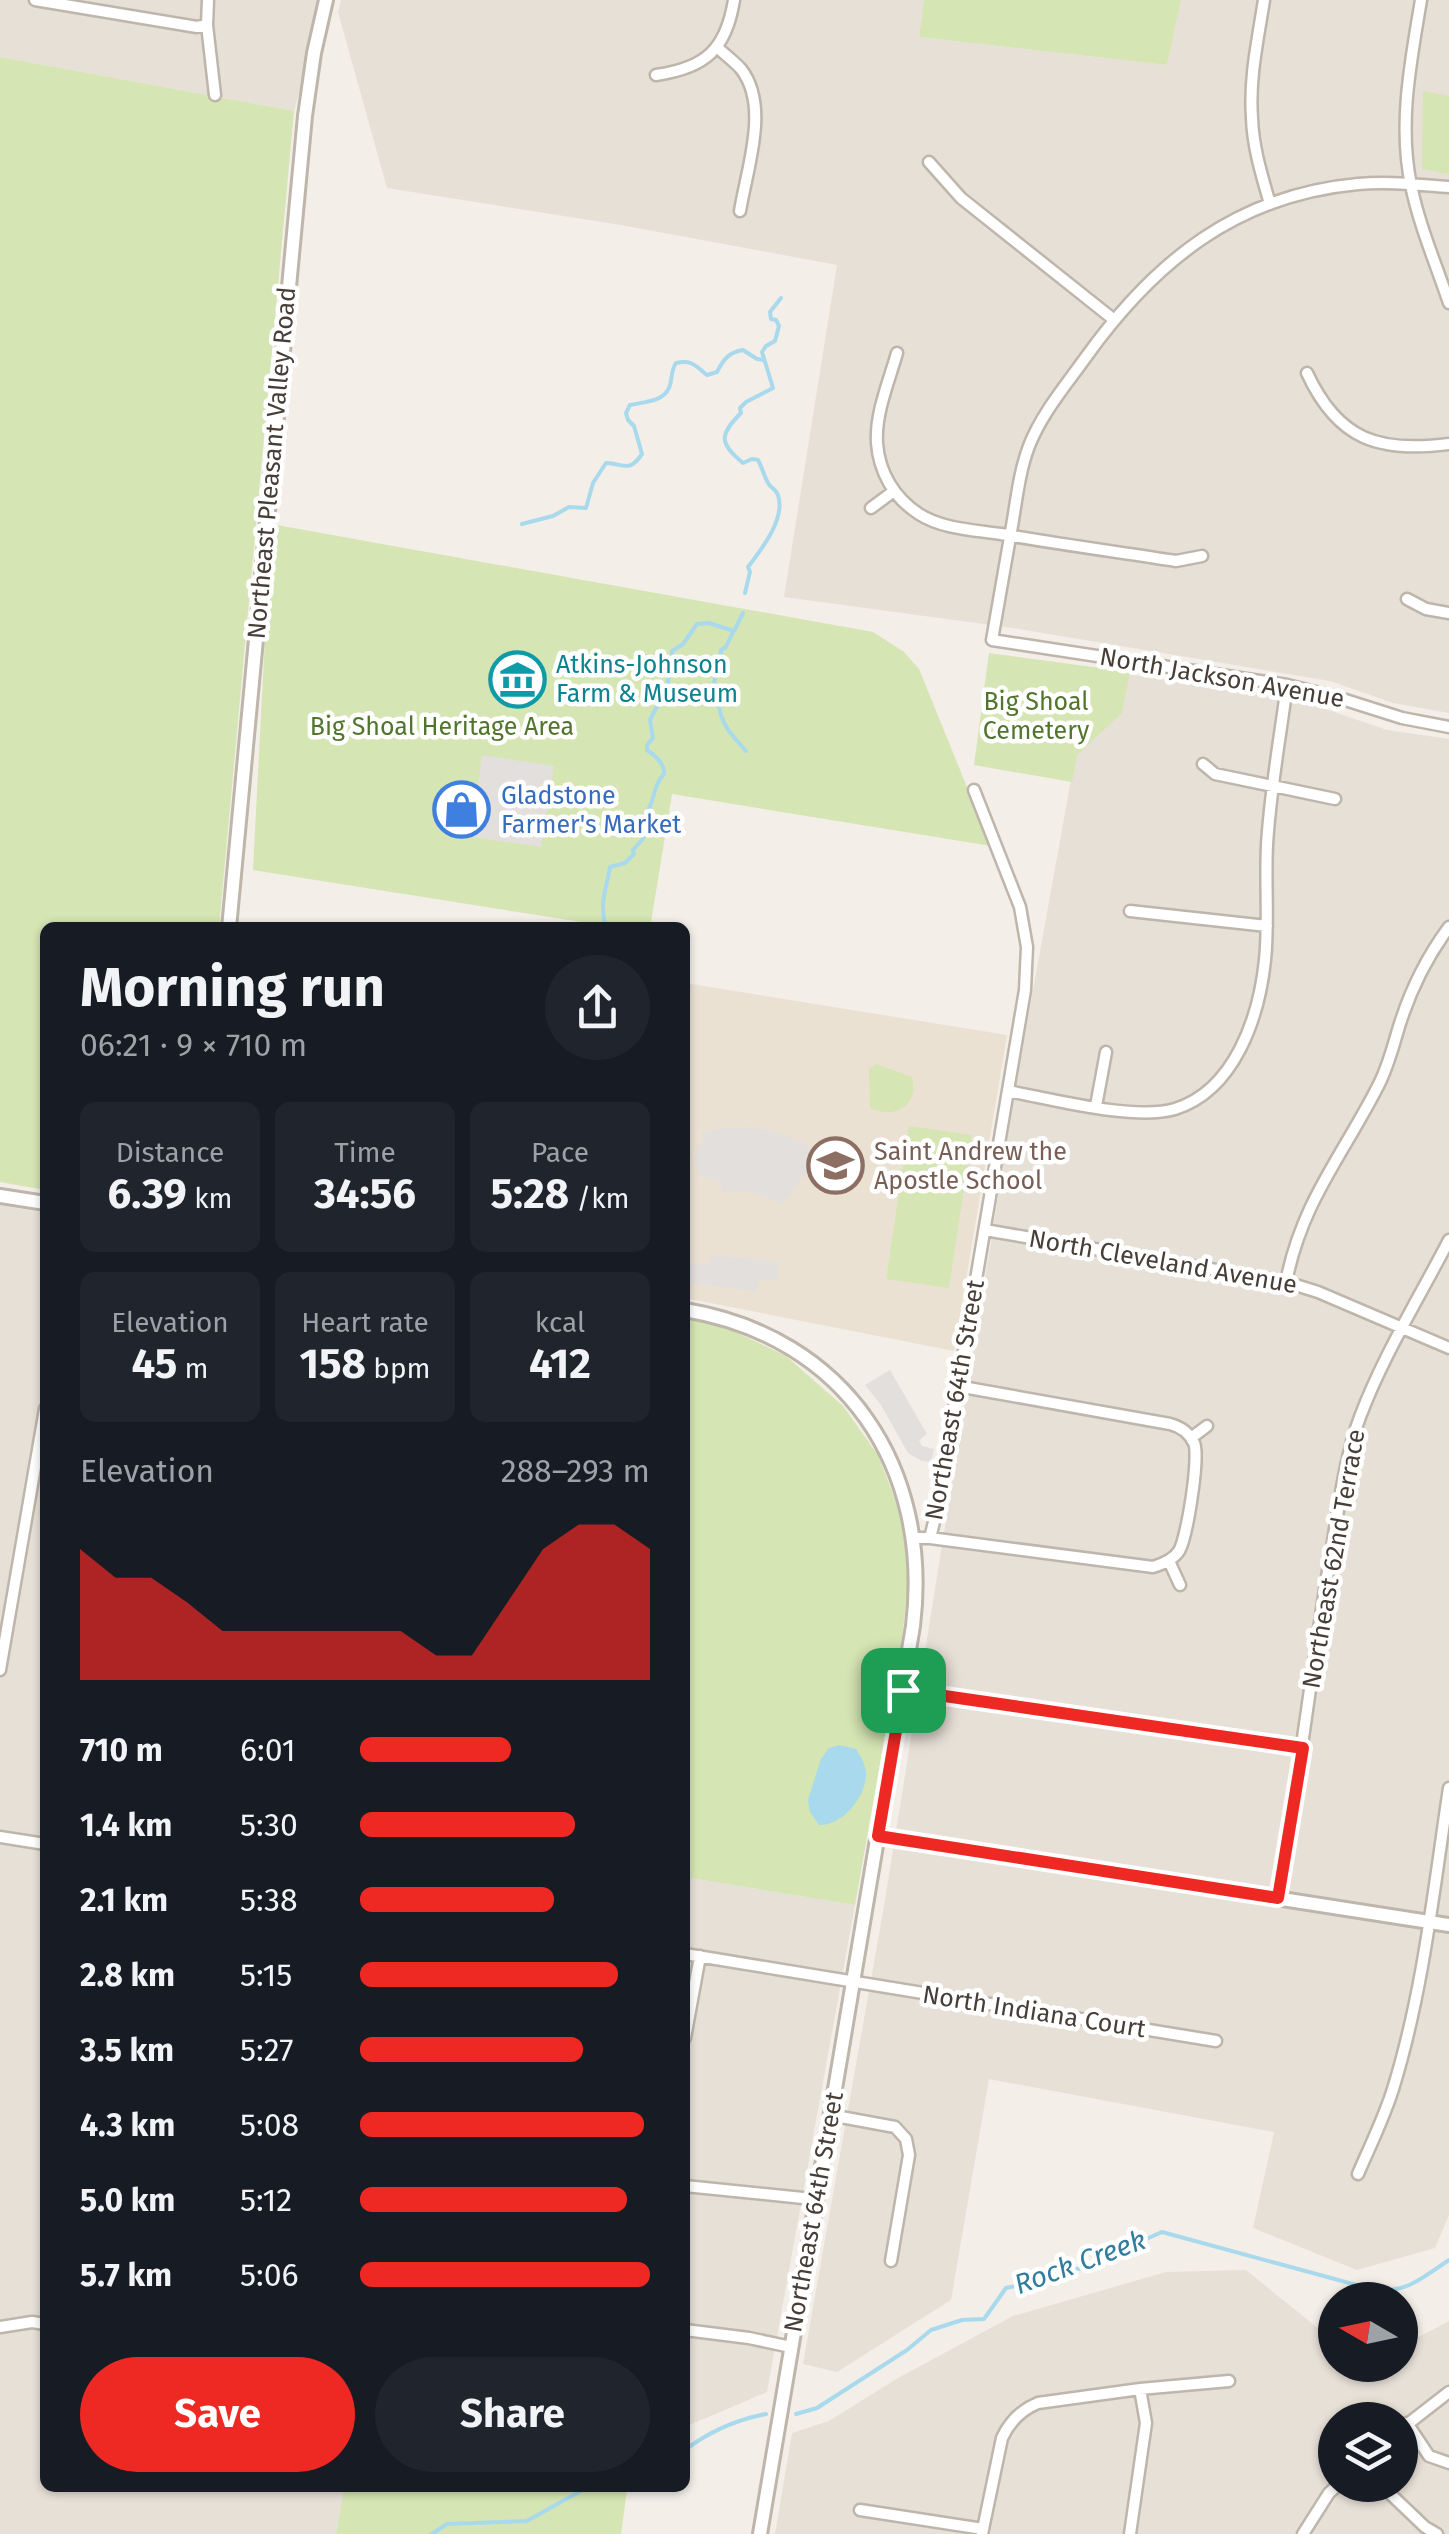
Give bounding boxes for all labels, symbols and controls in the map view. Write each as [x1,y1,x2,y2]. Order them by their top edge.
street label: Northeast Pleasant Valley Road [242,286,302,640]
street label: North Jackson Avenue [1097,642,1347,714]
museum icon: Atkins-Johnson Farm & Museum [487,649,547,709]
place label: Atkins-Johnson Farm & Museum [556,650,738,709]
park label: Big Shoal Cemetery [983,687,1090,746]
park label: Big Shoal Heritage Area [310,712,574,742]
shop icon: Gladstone Farmer's Market [432,780,492,840]
place label: Gladstone Farmer's Market [501,781,682,840]
text: Morning run [80,955,385,1021]
button: share [545,955,650,1060]
text: 06:21 · 9 × 710 m [80,1026,307,1064]
text: Distance [116,1136,224,1169]
text: Time [334,1136,396,1169]
text: Pace [531,1136,589,1169]
school or university icon: Saint Andrew the Apostle School [805,1136,865,1196]
place label: Saint Andrew the Apostle School [874,1137,1067,1196]
text: 6.39 [107,1169,187,1219]
text: 34:56 [314,1169,416,1219]
text: 5:28 [490,1169,569,1219]
text: km [187,1182,233,1215]
text: /km [569,1182,630,1215]
street label: North Cleveland Avenue [1026,1224,1300,1300]
street label: Northeast 64th Street [919,1276,991,1523]
text: Elevation [111,1306,229,1339]
text: Heart rate [301,1306,429,1339]
text: kcal [535,1306,585,1339]
text: 45 [131,1339,177,1389]
text: 158 [299,1339,366,1389]
text: 412 [529,1339,591,1389]
text: m [177,1352,209,1385]
text: bpm [366,1352,431,1385]
street label: Northeast 62nd Terrace [1296,1427,1372,1691]
text: Elevation [80,1452,214,1490]
text: 288–293 m [501,1452,650,1490]
pin [861,1648,946,1733]
icon: arrive [876,1663,931,1718]
text: 710 m [80,1731,163,1769]
text: 6:01 [240,1731,296,1769]
text: 1.4 km [80,1806,172,1844]
text: 5:30 [240,1806,298,1844]
text: 2.1 km [80,1881,168,1919]
text: 5:38 [240,1881,298,1919]
text: 2.8 km [80,1956,175,1994]
text: 5:15 [240,1956,292,1994]
street label: North Indiana Court [920,1980,1149,2045]
text: 3.5 km [80,2031,174,2069]
text: 5:27 [240,2031,293,2069]
street label: Northeast 64th Street [778,2088,850,2335]
text: 4.3 km [80,2106,175,2144]
text: 5:08 [240,2106,299,2144]
text: 5.0 km [80,2181,175,2219]
text: 5:12 [240,2181,292,2219]
water label: Rock Creek [1010,2223,1150,2301]
text: 5.7 km [80,2256,172,2294]
text: 5:06 [240,2256,299,2294]
north arrow [1318,2282,1418,2382]
map controls [1318,2282,1418,2502]
button: Save [80,2357,355,2472]
button: Share [375,2357,650,2472]
button: layers [1318,2402,1418,2502]

